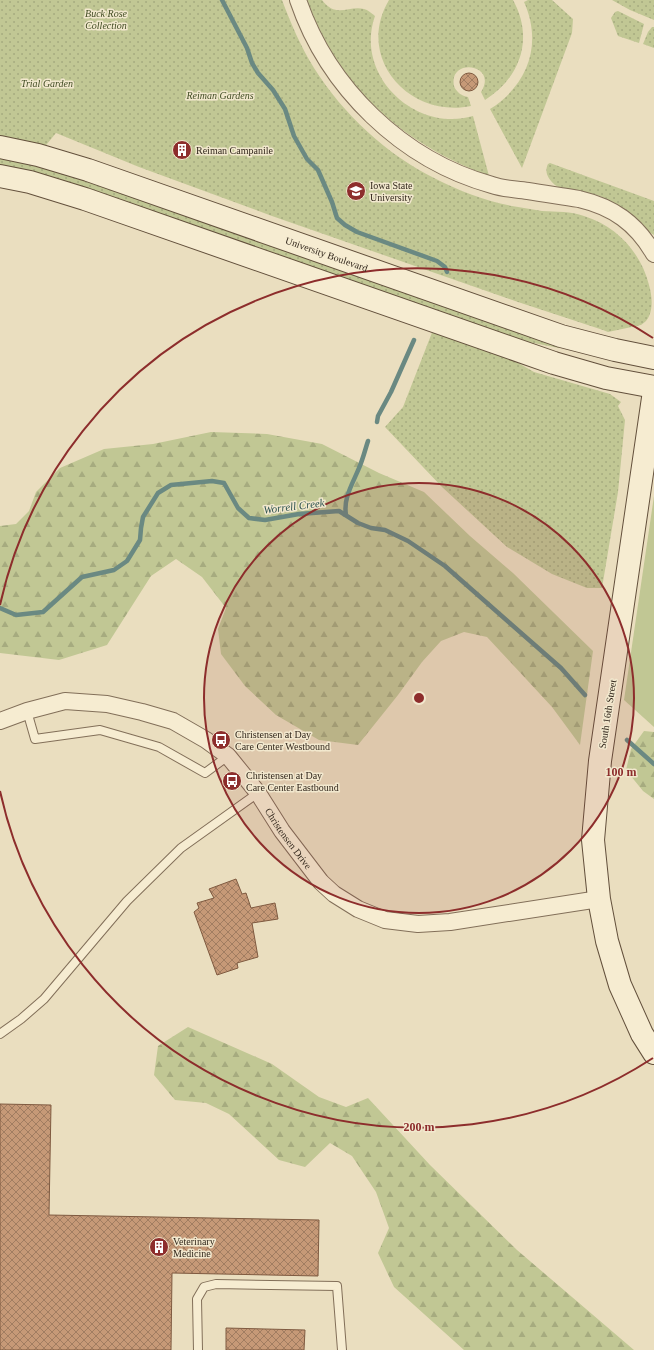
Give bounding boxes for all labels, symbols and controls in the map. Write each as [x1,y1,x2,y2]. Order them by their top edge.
park label: Buck Rose Collection [85,8,128,31]
park label: Trial Garden [21,78,73,89]
park label: Reiman Gardens [185,90,254,101]
building icon: Reiman Campanile [171,139,193,161]
place label: Reiman Campanile [196,145,273,156]
school or university icon: Iowa State University [345,180,367,202]
place label: Iowa State University [370,180,413,203]
street label: University Boulevard [284,235,369,274]
water label: Worrell Creek [263,496,326,516]
street label: South 16th Street [597,679,618,749]
centre of rings [412,691,426,705]
bus stop icon: Christensen at Day Care Center Westbound [210,729,232,751]
place label: Christensen at Day Care Center Westbound [235,729,330,752]
text: 100 m [606,765,637,779]
bus stop icon: Christensen at Day Care Center Eastbound [221,770,243,792]
place label: Christensen at Day Care Center Eastbound [246,770,339,793]
street label: Christensen Drive [263,806,314,872]
text: 200 m [404,1120,435,1134]
building icon: Veterinary Medicine [148,1236,170,1258]
place label: Veterinary Medicine [173,1236,215,1259]

